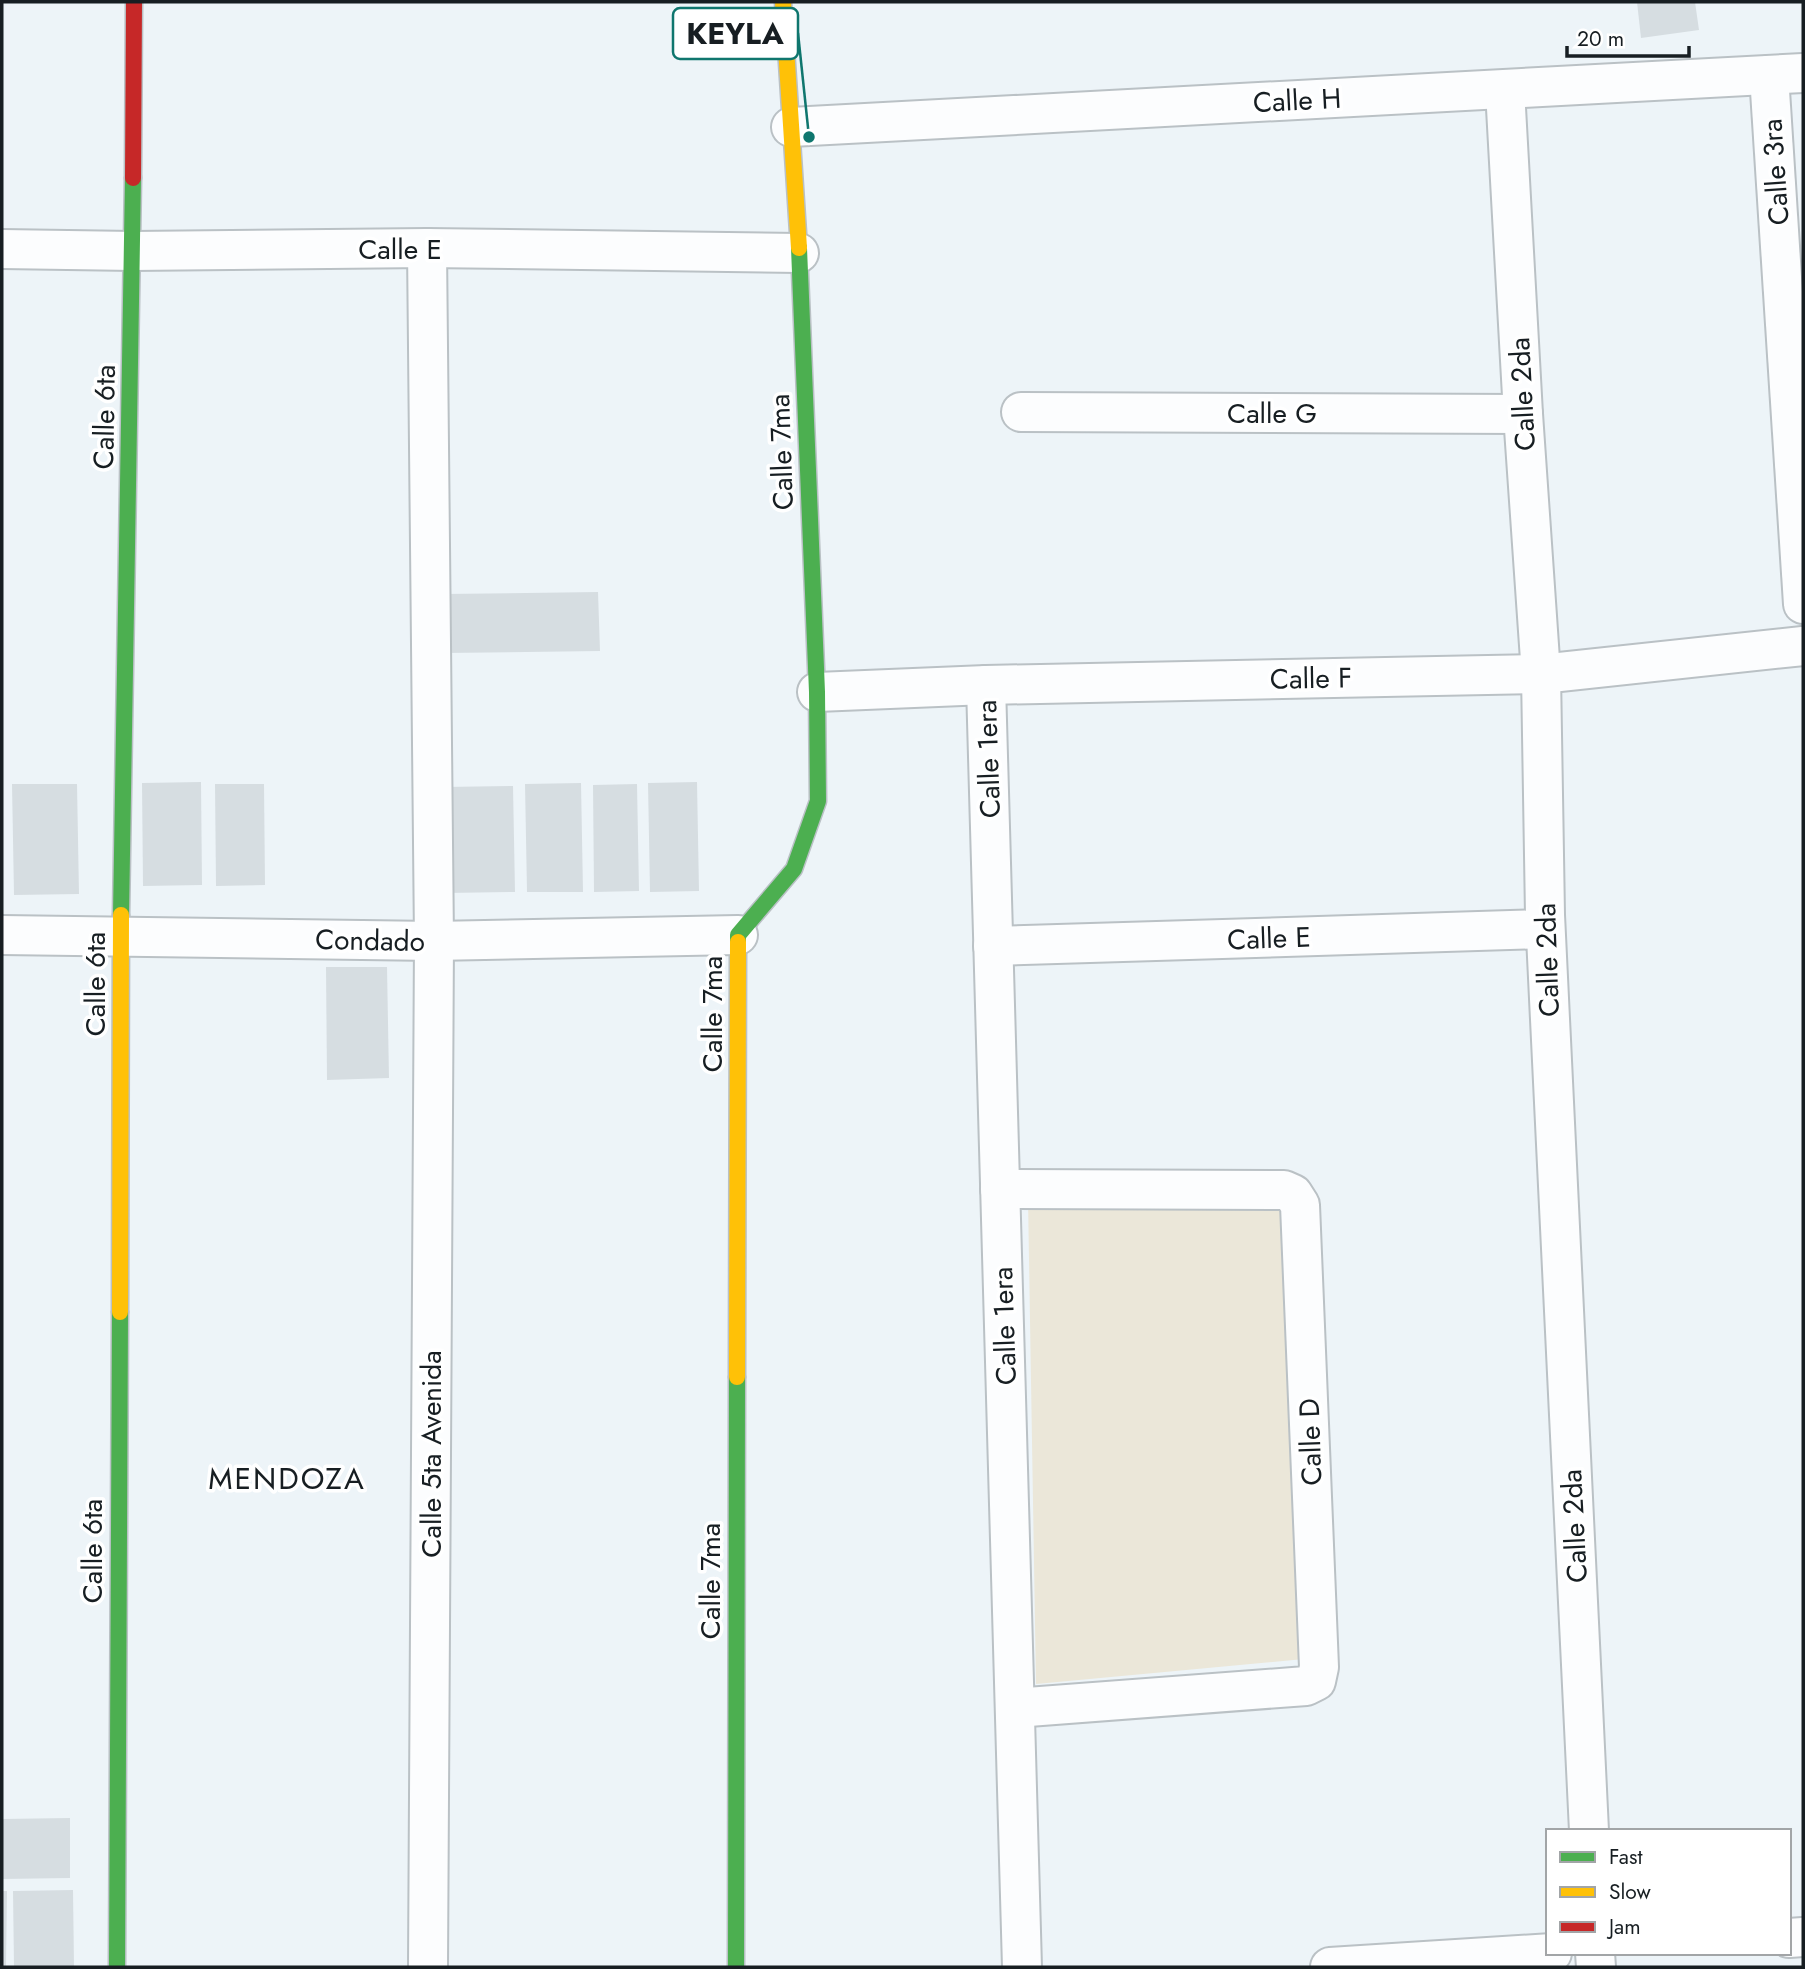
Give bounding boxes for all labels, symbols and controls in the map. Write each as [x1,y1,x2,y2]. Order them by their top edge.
callout: KEYLA [673,8,798,59]
text: KEYLA [686,12,785,55]
scale bar [1567,14,1689,58]
text: 20 m [1577,24,1624,54]
street label: Calle H [1252,78,1342,123]
street label: Calle 3ra [1751,117,1800,227]
street label: Calle E [358,229,442,270]
street label: Calle 2da [1499,336,1546,452]
street label: Calle 6ta [83,364,126,470]
street label: Calle 7ma [759,393,804,511]
street label: Calle G [1227,393,1317,434]
street label: Calle F [1269,657,1353,700]
street label: Calle 1era [966,699,1011,819]
street label: Calle 2da [1525,902,1570,1018]
street label: Calle E [1226,917,1312,960]
street label: Condado [315,919,425,962]
street label: Calle 6ta [75,932,116,1036]
street label: Calle 7ma [692,956,733,1072]
street label: Calle 1era [982,1266,1027,1386]
street label: Calle 5ta Avenida [411,1350,452,1558]
street label: Calle D [1288,1398,1333,1486]
district label: MENDOZA [208,1457,366,1500]
street label: Calle 2da [1551,1468,1598,1584]
street label: Calle 6ta [72,1499,113,1603]
street label: Calle 7ma [690,1523,731,1639]
legend [1546,1829,1791,1955]
text: Fast [1609,1842,1642,1872]
text: Slow [1609,1877,1651,1907]
text: Jam [1606,1912,1641,1942]

